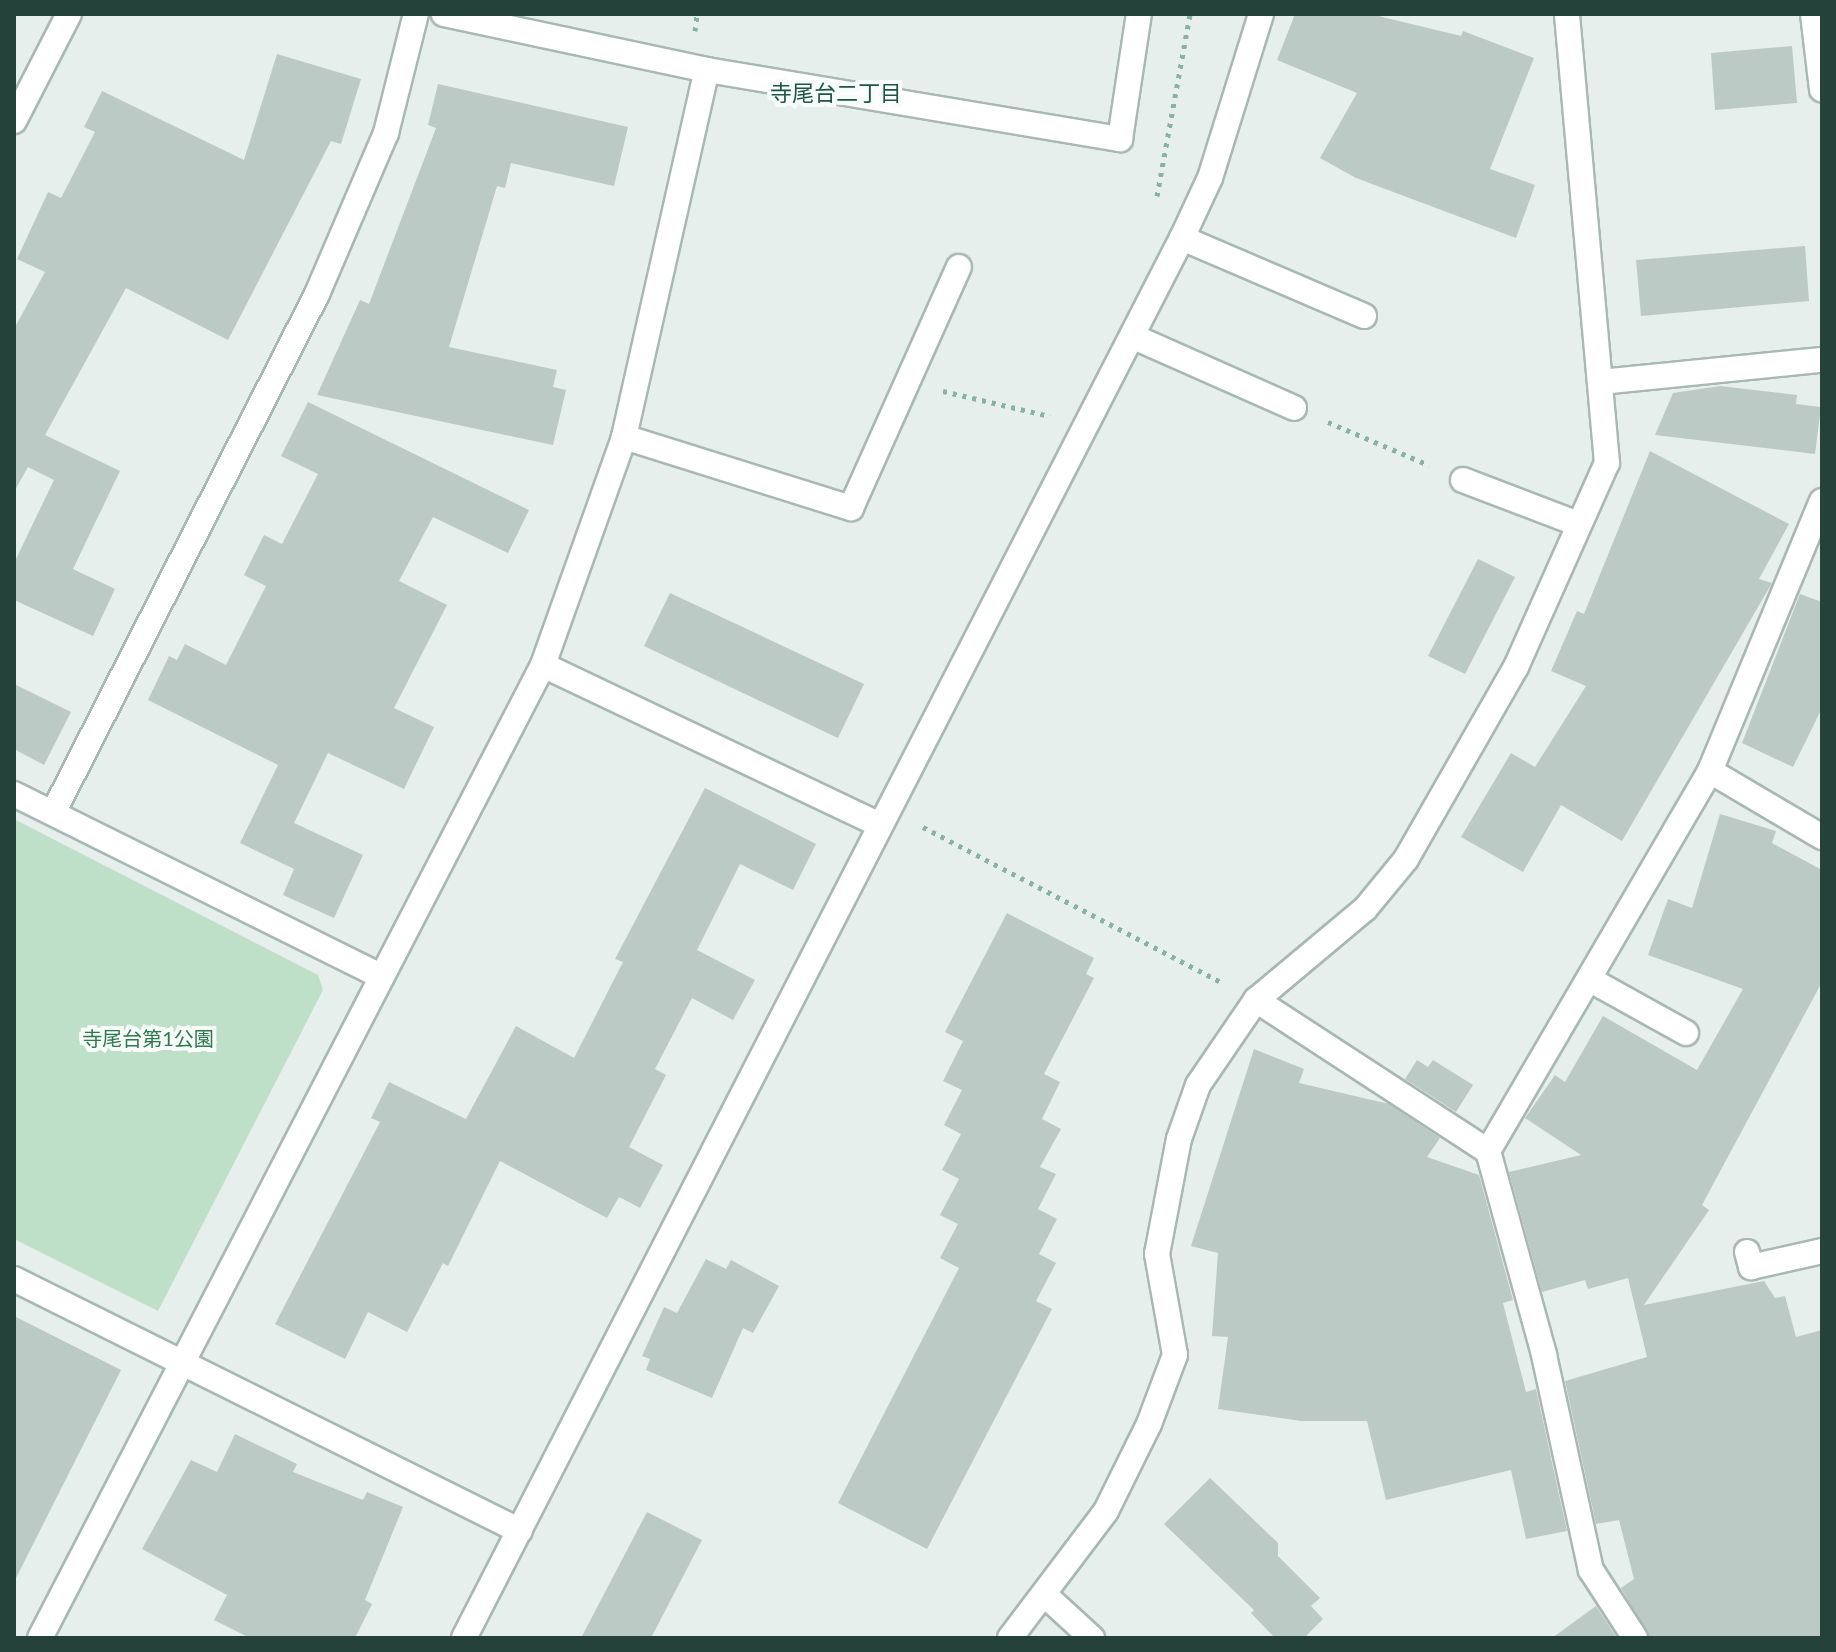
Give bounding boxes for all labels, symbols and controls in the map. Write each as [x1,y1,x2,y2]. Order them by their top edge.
district label: 寺尾台二丁目 [770,80,902,106]
park label: 寺尾台第1公園 [82,1026,214,1050]

